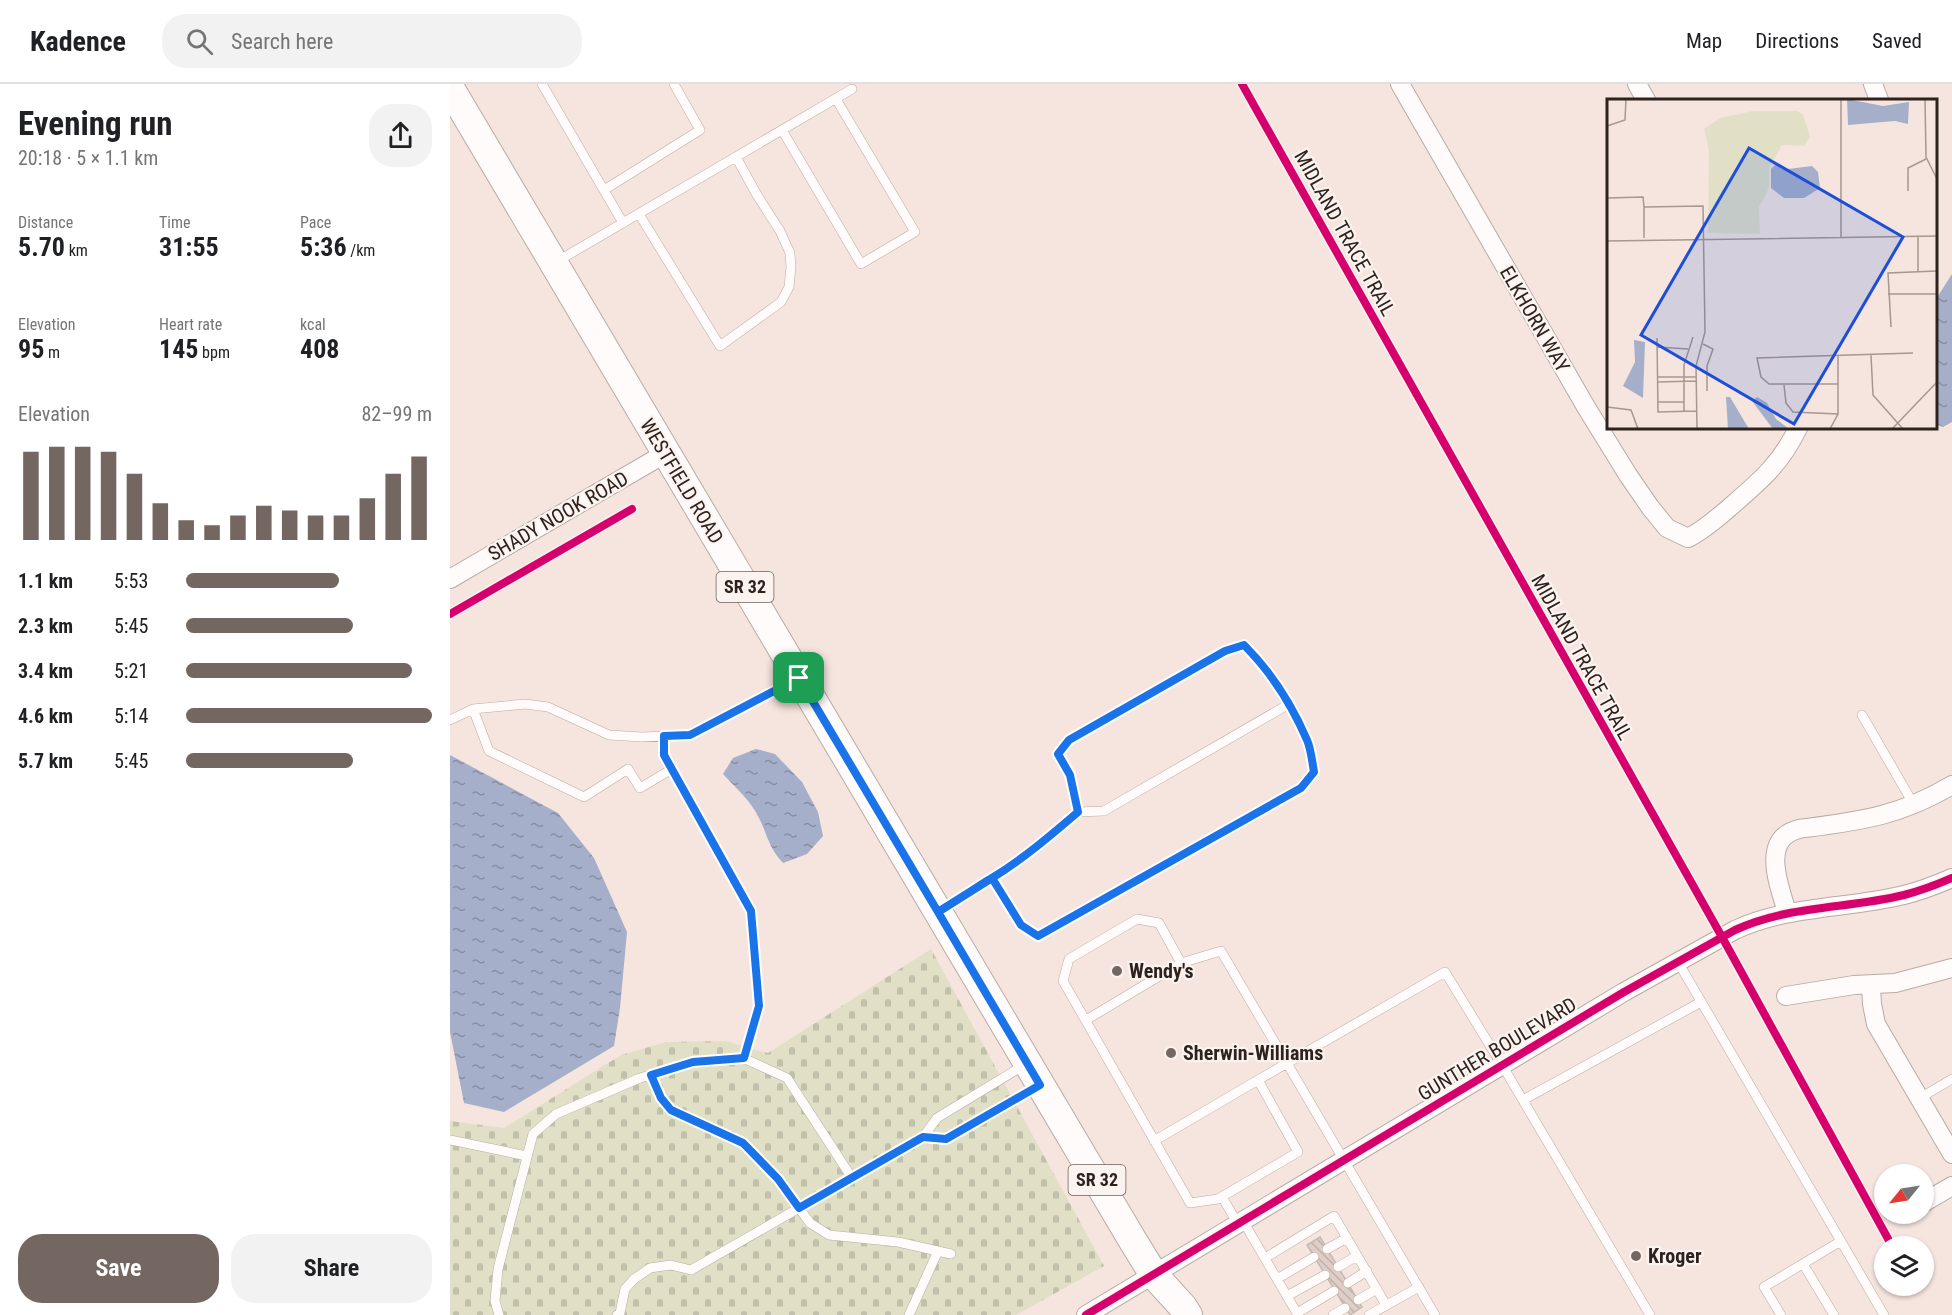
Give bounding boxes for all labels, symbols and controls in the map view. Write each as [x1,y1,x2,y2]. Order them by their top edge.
search box [162,14,582,68]
text: Kadence [30,25,126,58]
icon: search [183,25,216,58]
text: Search here [231,29,333,54]
text: Map [1686,29,1722,53]
text: Directions [1755,29,1839,53]
text: Saved [1872,29,1922,53]
inset map [1607,99,1937,429]
text: Evening run [18,104,173,143]
button: share [369,104,432,167]
text: 20:18 · 5 × 1.1 km [18,146,158,170]
street label: MIDLAND TRACE TRAIL [1289,146,1401,320]
text: Distance [18,213,73,232]
text: Time [159,213,191,232]
text: Pace [300,213,331,232]
text: 5.70 [18,232,65,262]
text: 31:55 [159,232,219,262]
text: 5:36 [300,232,347,262]
text: km [65,241,88,260]
text: /km [347,241,375,260]
street label: ELKHORN WAY [1495,262,1575,377]
text: Elevation [18,315,76,334]
text: Heart rate [159,315,222,334]
text: kcal [300,315,326,334]
text: 95 [18,334,44,364]
text: 145 [159,334,198,364]
text: 408 [300,334,339,364]
text: m [44,343,60,362]
text: bpm [198,343,230,362]
text: Elevation [18,402,90,426]
text: 82–99 m [361,402,432,426]
street label: WESTFIELD ROAD [635,414,729,548]
street label: SHADY NOOK ROAD [484,466,632,566]
text: 1.1 km [18,569,73,593]
text: 5:53 [114,569,148,593]
street label: MIDLAND TRACE TRAIL [1526,570,1638,744]
road number: SR 32 [716,572,774,602]
text: 2.3 km [18,614,73,638]
text: 5:45 [114,614,148,638]
pin [773,652,824,703]
text: 3.4 km [18,659,73,683]
text: 5:21 [114,659,148,683]
icon: arrive [782,661,815,694]
text: 4.6 km [18,704,73,728]
text: 5:14 [114,704,148,728]
text: 5.7 km [18,749,73,773]
text: 5:45 [114,749,148,773]
place label: Wendy's [1129,959,1193,983]
marker: Wendy's [1110,964,1124,978]
street label: GUNTHER BOULEVARD [1413,992,1581,1106]
place label: Sherwin-Williams [1183,1041,1323,1065]
marker: Sherwin-Williams [1164,1046,1178,1060]
north arrow [1874,1164,1934,1224]
map controls [1874,1164,1934,1296]
road number: SR 32 [1068,1165,1126,1195]
button: Save [18,1234,219,1303]
button: Share [231,1234,432,1303]
button: layers [1874,1236,1934,1296]
place label: Kroger [1648,1244,1702,1268]
marker: Kroger [1629,1249,1643,1263]

